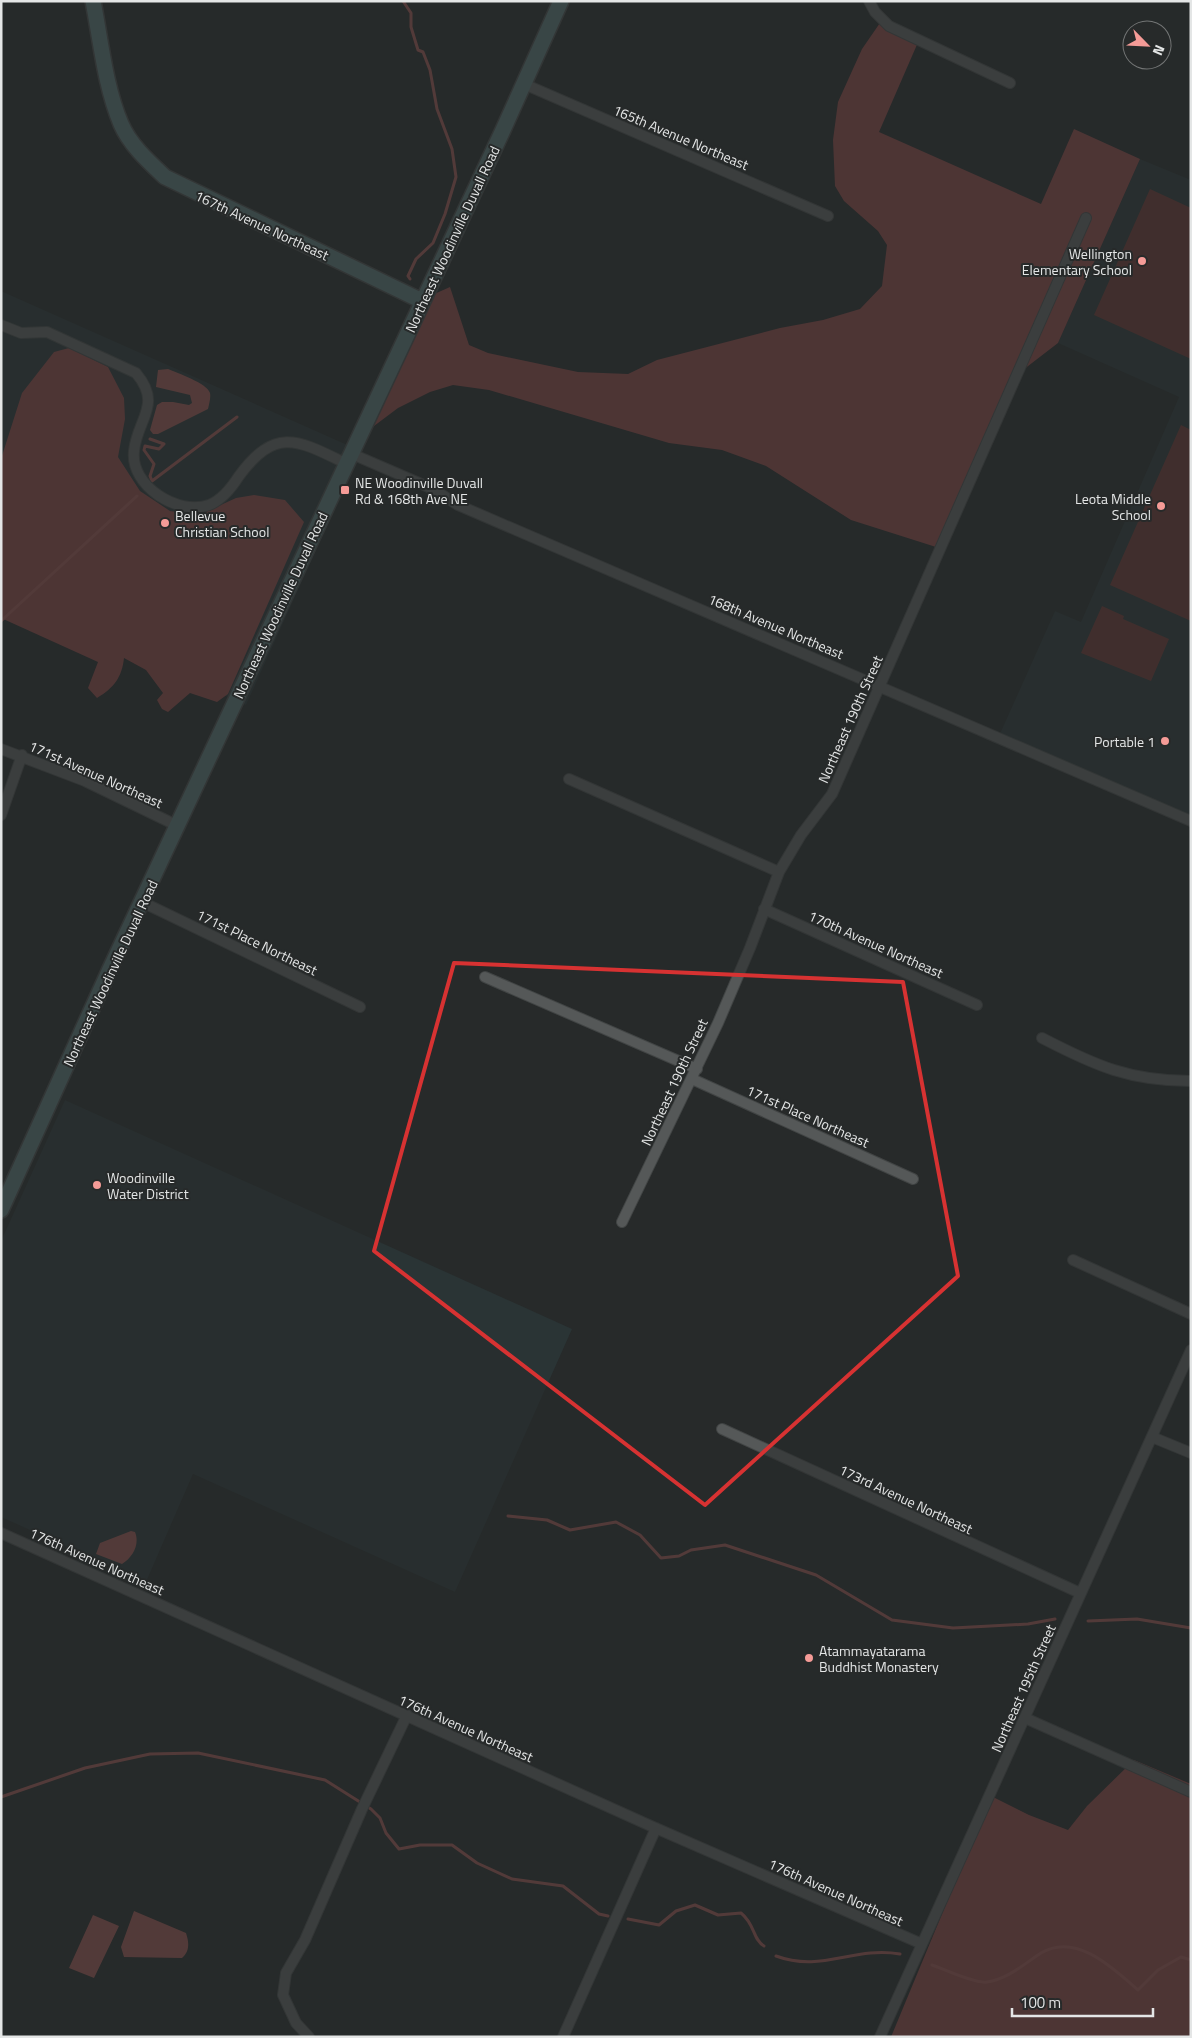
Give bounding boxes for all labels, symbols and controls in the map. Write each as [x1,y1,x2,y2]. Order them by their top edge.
north arrow [1122,20,1172,70]
text: N [1148,42,1171,59]
street label: 165th Avenue Northeast [610,99,752,175]
street label: Northeast Woodinville Duvall Road [399,142,505,336]
street label: 167th Avenue Northeast [192,185,332,265]
place label: Wellington Elementary School [1022,243,1132,280]
marker: Wellington Elementary School [1136,255,1148,267]
place label: NE Woodinville Duvall Rd & 168th Ave NE [355,472,483,509]
marker: NE Woodinville Duvall Rd & 168th Ave NE [339,484,351,496]
place label: Leota Middle School [1075,488,1151,525]
marker: Leota Middle School [1155,500,1167,512]
place label: Bellevue Christian School [175,505,269,542]
street label: Northeast Woodinville Duvall Road [227,508,333,702]
marker: Bellevue Christian School [159,517,171,529]
street label: 168th Avenue Northeast [705,588,847,664]
street label: Northeast 190th Street [812,652,888,786]
place label: Portable 1 [1094,731,1155,752]
street label: 171st Avenue Northeast [26,735,166,813]
marker: Portable 1 [1159,735,1171,747]
street label: Northeast Woodinville Duvall Road [57,876,163,1070]
street label: 171st Place Northeast [193,904,321,980]
street label: 170th Avenue Northeast [805,905,947,983]
street label: Northeast 190th Street [635,1015,713,1149]
street label: 171st Place Northeast [743,1079,873,1153]
place label: Woodinville Water District [107,1167,189,1204]
marker: Woodinville Water District [91,1179,103,1191]
street label: 173rd Avenue Northeast [836,1459,976,1539]
street label: 176th Avenue Northeast [26,1522,168,1600]
street label: Northeast 195th Street [985,1621,1061,1755]
place label: Atammayatarama Buddhist Monastery [819,1640,939,1677]
marker: Atammayatarama Buddhist Monastery [803,1652,815,1664]
street label: 176th Avenue Northeast [395,1689,537,1767]
street label: 176th Avenue Northeast [765,1853,907,1931]
scale bar [1012,1986,1153,2018]
text: 100 m [1020,1991,1061,2014]

